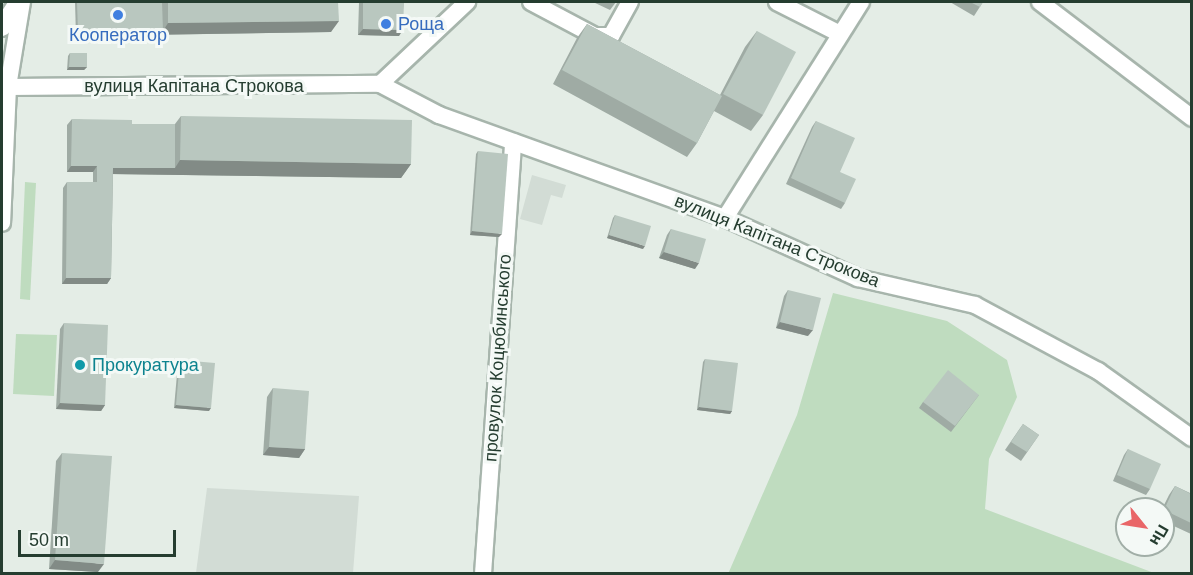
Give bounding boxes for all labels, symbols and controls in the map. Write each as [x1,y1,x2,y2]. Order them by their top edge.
marker: Кооператор [111,8,125,22]
place label: Роща [398,13,444,35]
marker: Роща [379,17,393,31]
place label: Кооператор [69,24,167,46]
street label: вулиця Капітана Строкова [84,75,304,97]
street label: вулиця Капітана Строкова [671,190,883,292]
street label: провулок Коцюбинського [480,253,516,463]
place label: Прокуратура [92,354,199,376]
marker: Прокуратура [73,358,87,372]
north arrow [1115,497,1175,557]
scale bar [21,518,178,556]
text: Пн [1147,522,1172,549]
text: 50 m [29,530,69,550]

